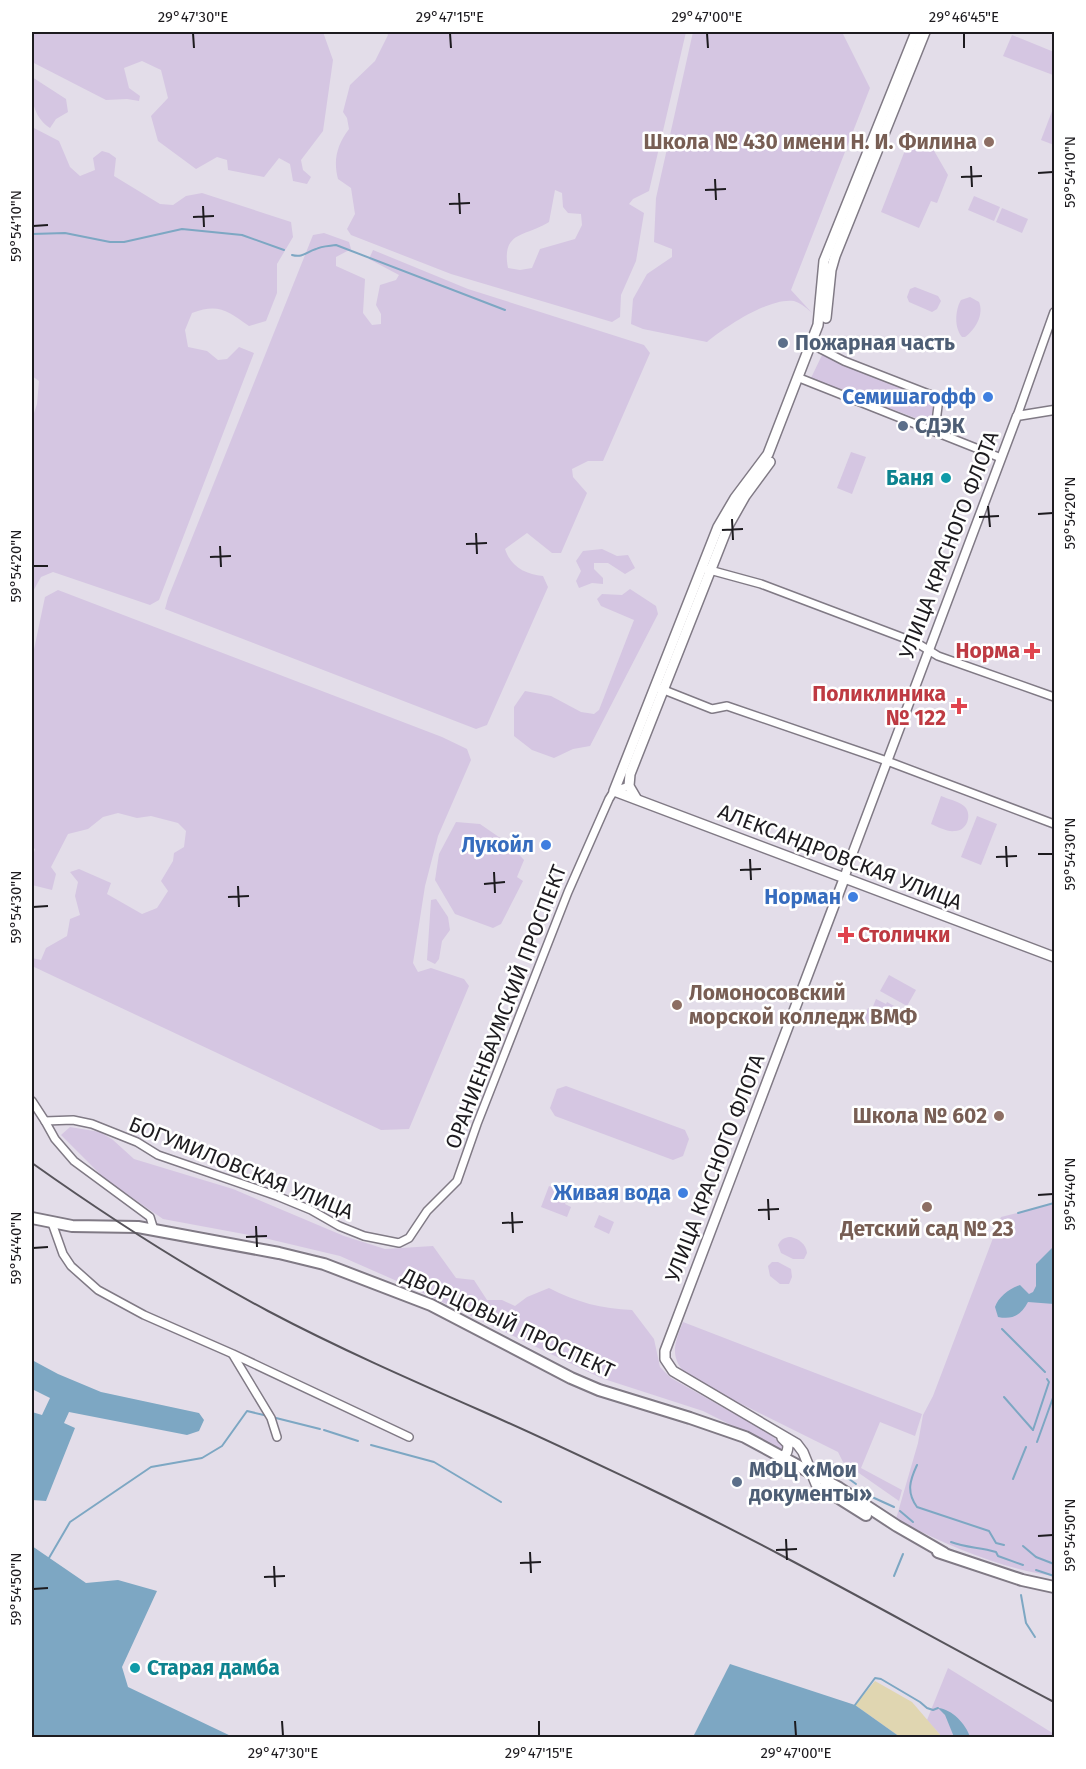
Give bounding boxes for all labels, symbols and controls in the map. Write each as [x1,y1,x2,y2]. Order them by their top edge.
text: 29°47'30"E [158,8,228,26]
text: 29°47'15"E [416,8,484,26]
text: 29°47'00"E [671,8,743,26]
text: 29°46'45"E [929,8,999,26]
place label: Школа № 430 имени Н. И. Филина [643,129,977,155]
marker: Школа № 430 имени Н. И. Филина [982,135,996,149]
text: 59°54'10"N [1061,136,1079,208]
text: 59°54'10"N [7,190,25,262]
place label: Пожарная часть [795,330,955,356]
marker: Пожарная часть [776,336,790,350]
place label: Семишагофф [842,384,976,410]
marker: Семишагофф [981,390,995,404]
place label: СДЭК [915,413,966,439]
marker: СДЭК [896,419,910,433]
street label: УЛИЦА КРАСНОГО ФЛОТА [893,427,1005,663]
place label: Баня [886,465,934,491]
marker: Баня [939,471,953,485]
text: 59°54'20"N [1061,477,1079,549]
text: 59°54'20"N [7,530,25,602]
place label: Норма [956,638,1020,664]
marker: Норма [1025,644,1039,658]
place label: Поликлиника № 122 [812,681,946,731]
marker: Поликлиника № 122 [950,697,968,715]
street label: АЛЕКСАНДРОВСКАЯ УЛИЦА [714,798,966,916]
text: 59°54'30"N [1061,818,1079,890]
place label: Лукойл [461,832,534,858]
marker: Лукойл [539,838,553,852]
street label: ОРАНИЕНБАУМСКИЙ ПРОСПЕКТ [440,861,572,1153]
text: 59°54'30"N [7,871,25,943]
place label: Норман [764,884,841,910]
marker: Норман [846,890,860,904]
place label: Столички [858,922,950,948]
marker: Столички [839,928,853,942]
place label: Ломоносовский морской колледж ВМФ [689,980,917,1030]
marker: Ломоносовский морской колледж ВМФ [670,998,684,1012]
street label: УЛИЦА КРАСНОГО ФЛОТА [659,1050,771,1286]
place label: Школа № 602 [853,1103,987,1129]
marker: Школа № 602 [992,1109,1006,1123]
street label: БОГУМИЛОВСКАЯ УЛИЦА [125,1111,357,1225]
text: 59°54'40"N [1061,1158,1079,1230]
place label: Живая вода [552,1180,671,1206]
marker: Живая вода [676,1186,690,1200]
marker: Детский сад № 23 [920,1200,934,1214]
text: 59°54'40"N [7,1212,25,1284]
place label: Детский сад № 23 [839,1216,1014,1242]
street label: ДВОРЦОВЫЙ ПРОСПЕКТ [397,1262,619,1384]
place label: МФЦ «Мои документы» [749,1457,872,1507]
marker: МФЦ «Мои документы» [730,1475,744,1489]
text: 59°54'50"N [1061,1498,1079,1572]
text: 59°54'50"N [7,1552,25,1626]
place label: Старая дамба [147,1655,280,1681]
marker: Старая дамба [128,1661,142,1675]
text: 29°47'30"E [248,1744,318,1762]
text: 29°47'15"E [505,1744,573,1762]
text: 29°47'00"E [760,1744,832,1762]

